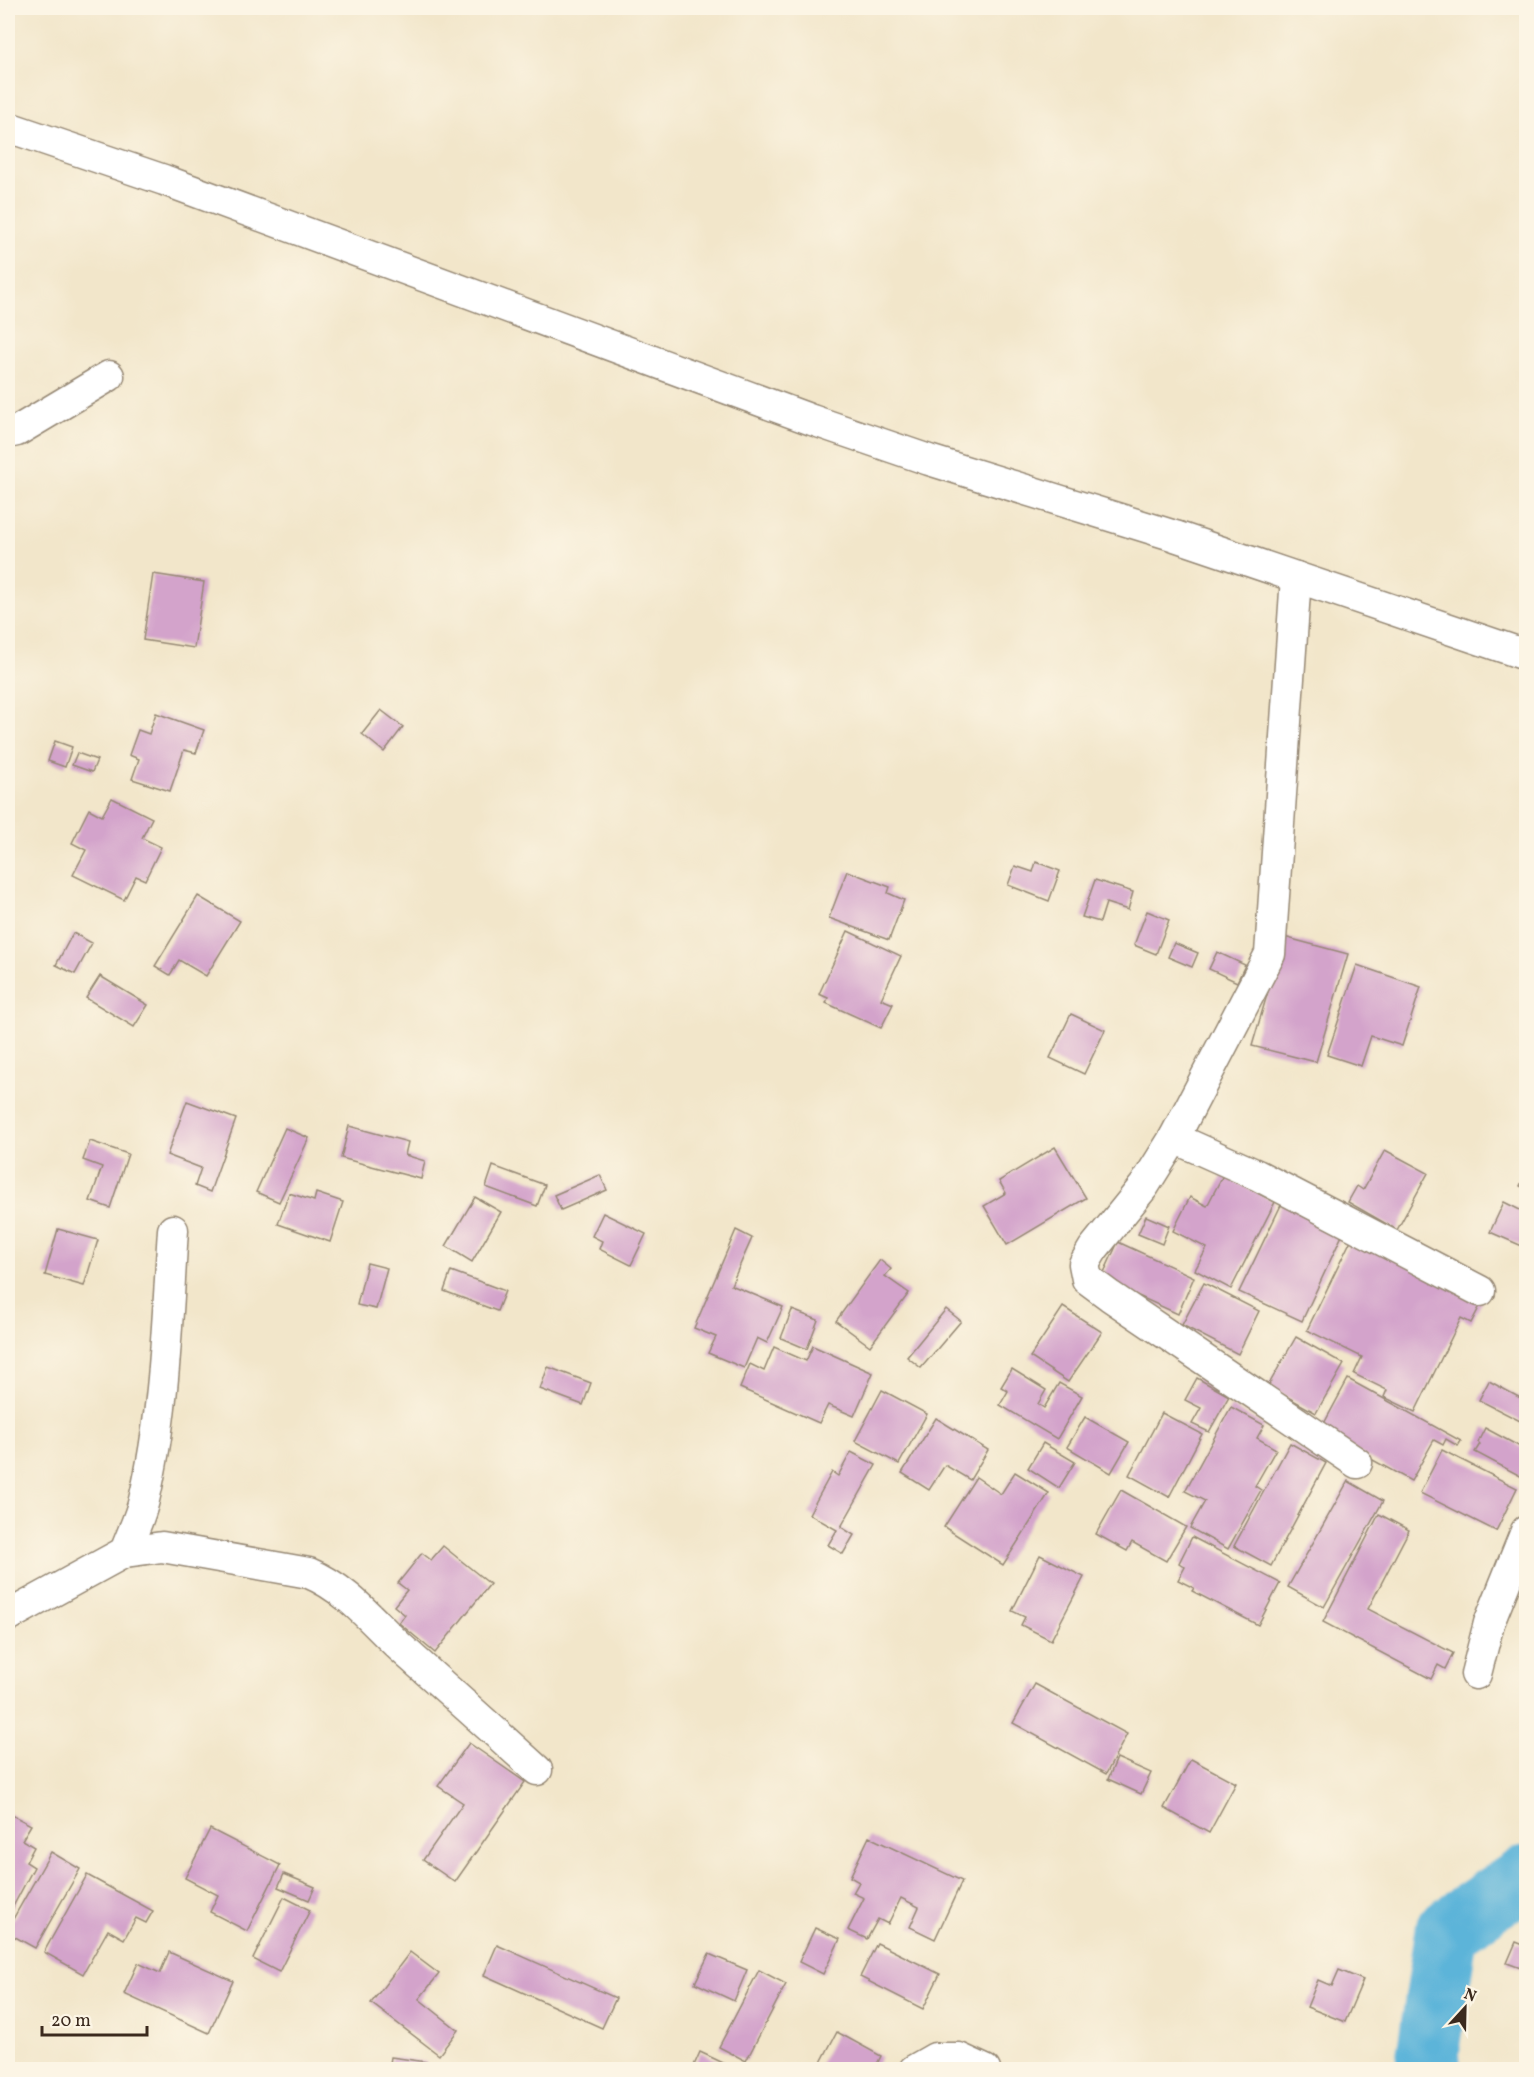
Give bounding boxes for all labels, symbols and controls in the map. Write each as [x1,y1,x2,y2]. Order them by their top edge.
north arrow [1435,1978,1495,2038]
text: N [1460,1984,1480,2008]
scale bar [42,1999,147,2037]
text: 20 m [51,2009,91,2034]

